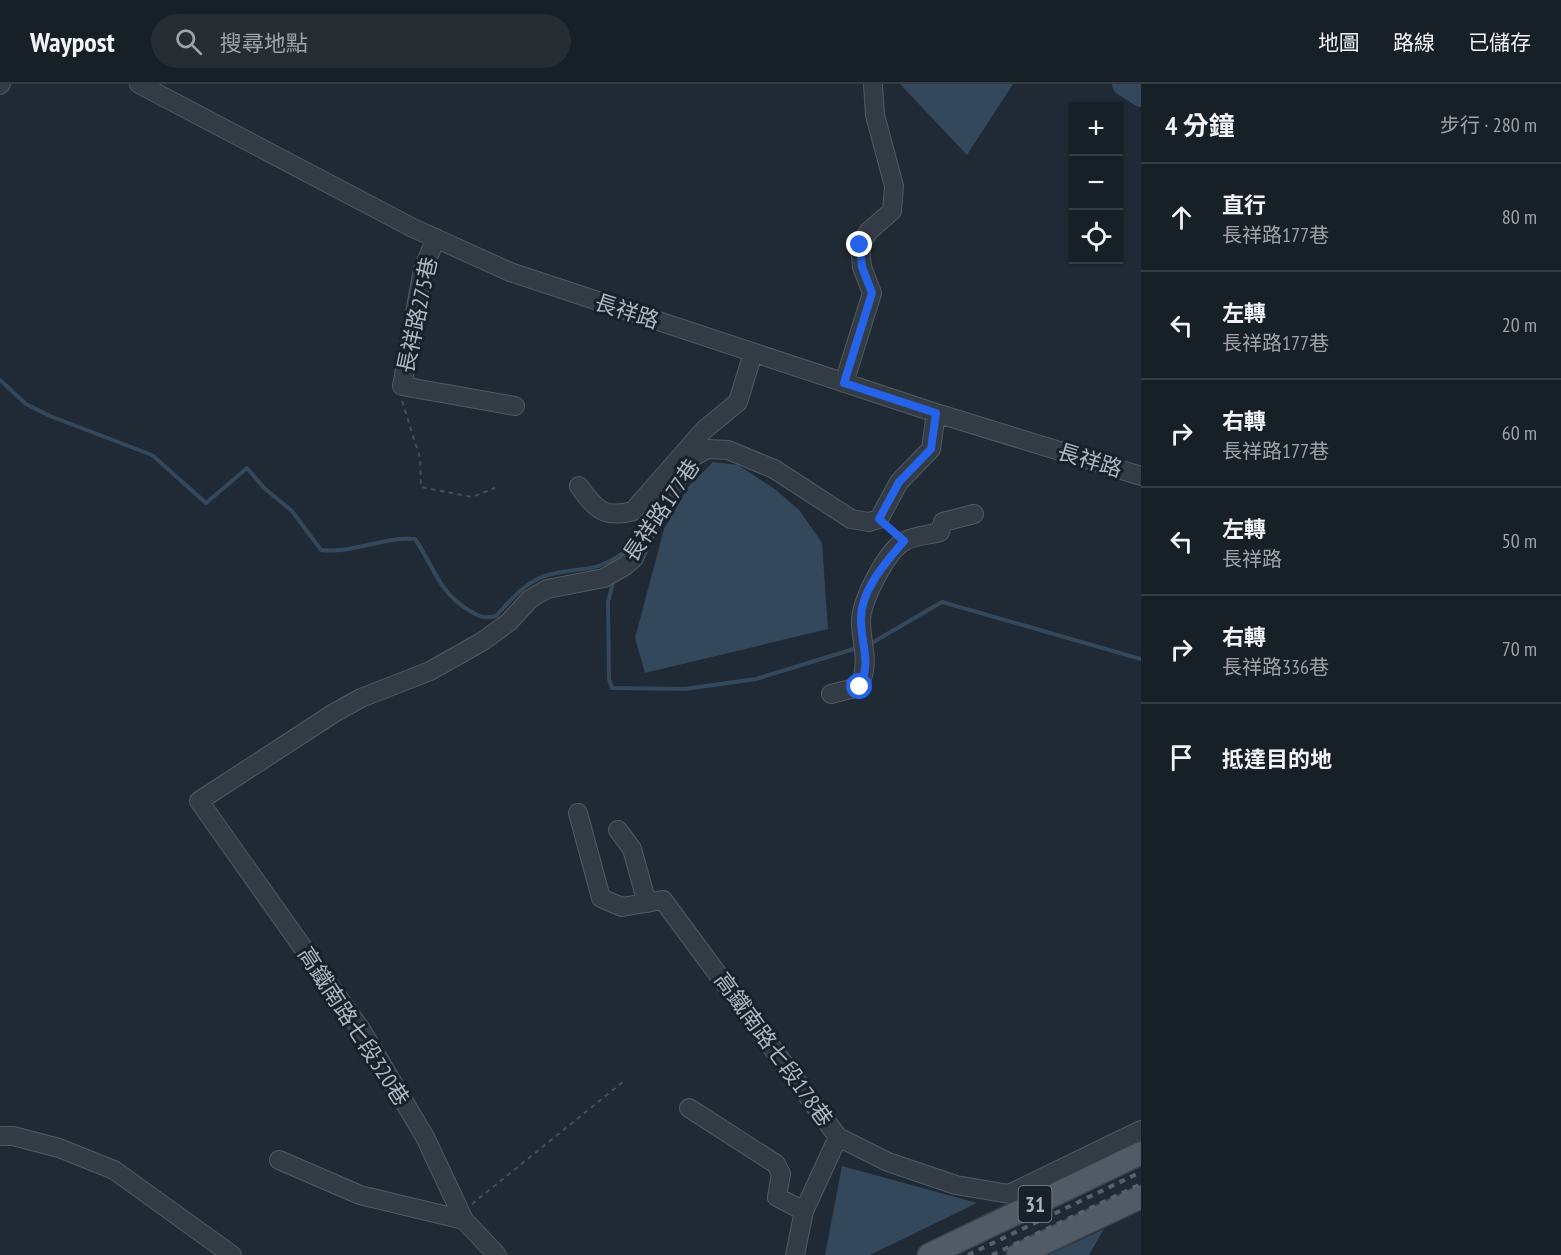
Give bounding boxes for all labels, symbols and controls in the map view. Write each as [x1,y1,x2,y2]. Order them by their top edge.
search box [151,14,571,68]
text: Waypost [30,23,115,60]
icon: search [172,25,205,58]
text: 搜尋地點 [220,29,308,57]
text: 地圖 [1318,29,1360,56]
text: 路線 [1393,29,1435,56]
text: 已儲存 [1468,29,1531,56]
map controls [1069,102,1123,264]
button: + [1069,102,1123,156]
text: 4 分鐘 [1165,109,1235,142]
text: 步行 · 280 m [1440,112,1537,138]
button: − [1069,156,1123,210]
text: 直行 [1222,191,1266,219]
icon: ahead [1165,201,1198,234]
text: 80 m [1502,204,1537,230]
button: locate [1069,210,1123,264]
text: 長祥路177巷 [1222,222,1329,248]
route end [846,231,872,257]
street label: 長祥路275巷 [391,255,443,375]
street label: 長祥路 [591,287,663,335]
text: 左轉 [1222,299,1266,327]
icon: left [1165,309,1198,342]
text: 20 m [1502,312,1537,338]
text: 長祥路177巷 [1222,330,1329,356]
text: 右轉 [1222,407,1266,435]
icon: right [1165,417,1198,450]
text: 60 m [1502,420,1537,446]
street label: 長祥路 [1054,437,1126,483]
text: 長祥路177巷 [1222,438,1329,464]
street label: 長祥路177巷 [616,453,706,567]
text: 左轉 [1222,515,1266,543]
icon: left [1165,525,1198,558]
text: 50 m [1502,528,1537,554]
text: 長祥路 [1222,546,1282,572]
text: 右轉 [1222,623,1266,651]
icon: right [1165,633,1198,666]
text: 70 m [1502,636,1537,662]
text: 長祥路336巷 [1222,654,1329,680]
route start [846,673,872,699]
icon: arrive [1165,741,1198,774]
text: 抵達目的地 [1222,745,1332,773]
street label: 高鐵南路七段320巷 [292,941,416,1111]
street label: 高鐵南路七段178巷 [709,966,839,1132]
road number: 31 [1018,1186,1052,1222]

